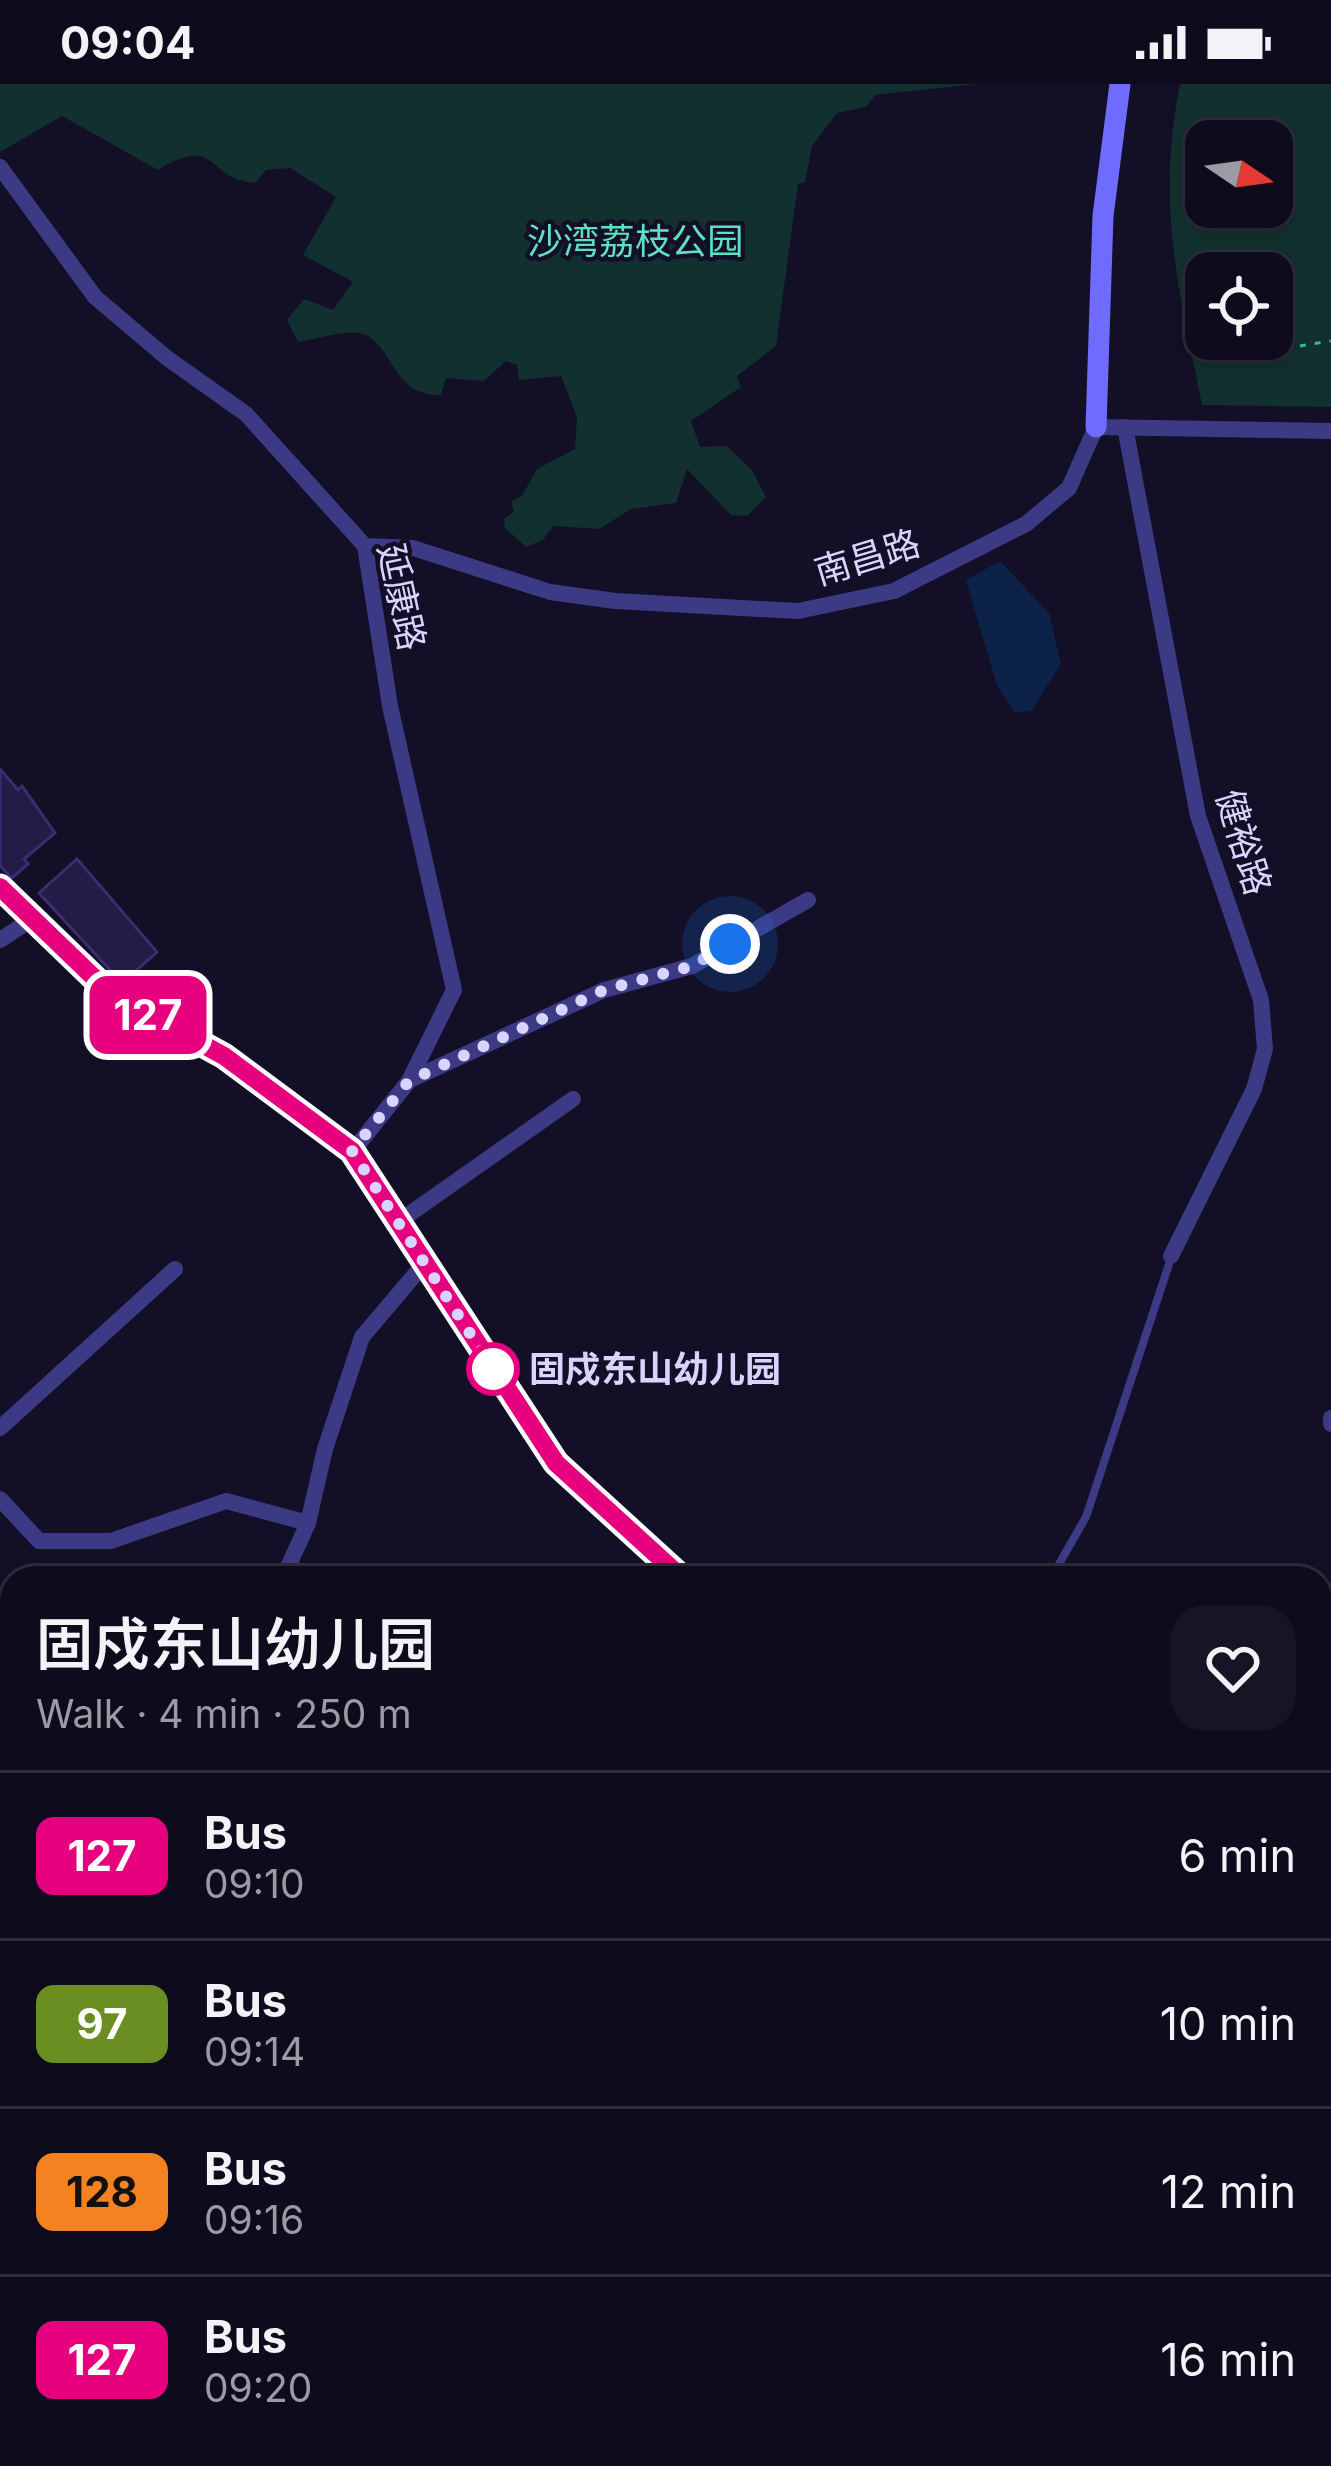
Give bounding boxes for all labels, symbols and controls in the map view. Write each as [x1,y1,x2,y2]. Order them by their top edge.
text: 09:04 [60,15,195,70]
north arrow [1185,120,1293,228]
map controls [1185,120,1293,360]
park label: 沙湾荔枝公园 [527,219,743,263]
button: locate [1185,252,1293,360]
street label: 南昌路 [809,520,925,594]
street label: 延康路 [369,540,435,654]
street label: 健裕路 [1207,784,1281,900]
your location [700,914,760,974]
line badge: 127 [79,976,217,1054]
text: 127 [114,989,183,1040]
marker: 固戍东山幼儿园 [468,1344,518,1394]
place label: 固戍东山幼儿园 [529,1347,781,1391]
button: heart [1170,1605,1296,1731]
text: 固戍东山幼儿园 [36,1610,435,1679]
text: Walk · 4 min · 250 m [36,1690,412,1737]
text: Bus [204,1805,287,1860]
text: 6 min [1179,1828,1296,1883]
text: 127 [68,1830,137,1881]
text: 09:10 [204,1860,305,1907]
text: Bus [204,1973,287,2028]
text: 10 min [1160,1996,1296,2051]
text: 97 [77,1998,127,2049]
text: 09:14 [204,2028,305,2075]
text: Bus [204,2141,287,2196]
text: 12 min [1161,2164,1296,2219]
text: 128 [66,2166,138,2217]
text: 09:16 [204,2196,304,2243]
text: Bus [204,2309,287,2364]
text: 16 min [1160,2332,1296,2387]
text: 127 [68,2334,137,2385]
text: 09:20 [204,2364,312,2411]

